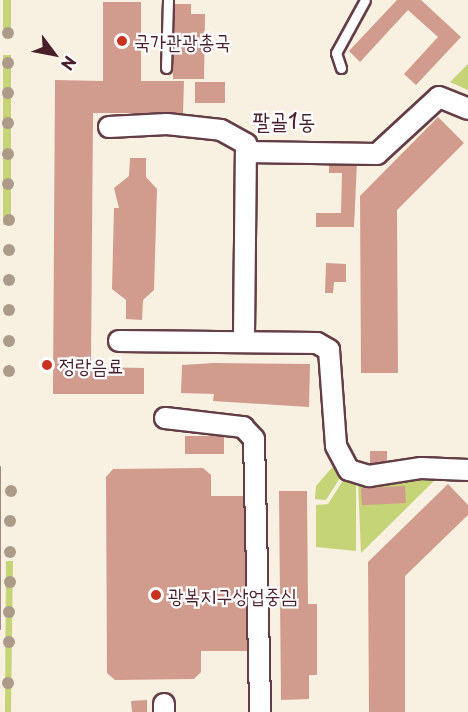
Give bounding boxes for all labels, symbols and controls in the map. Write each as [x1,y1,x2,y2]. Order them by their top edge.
north arrow [24,24,84,84]
place label: 국가관광총국 [134,29,231,53]
marker: 국가관광총국 [115,34,129,48]
text: N [56,52,83,75]
district label: 팔골1동 [253,107,315,133]
place label: 정랑음료 [59,353,123,377]
marker: 정랑음료 [40,358,54,372]
place label: 광복지구상업중심 [168,583,297,607]
marker: 광복지구상업중심 [149,588,163,602]

